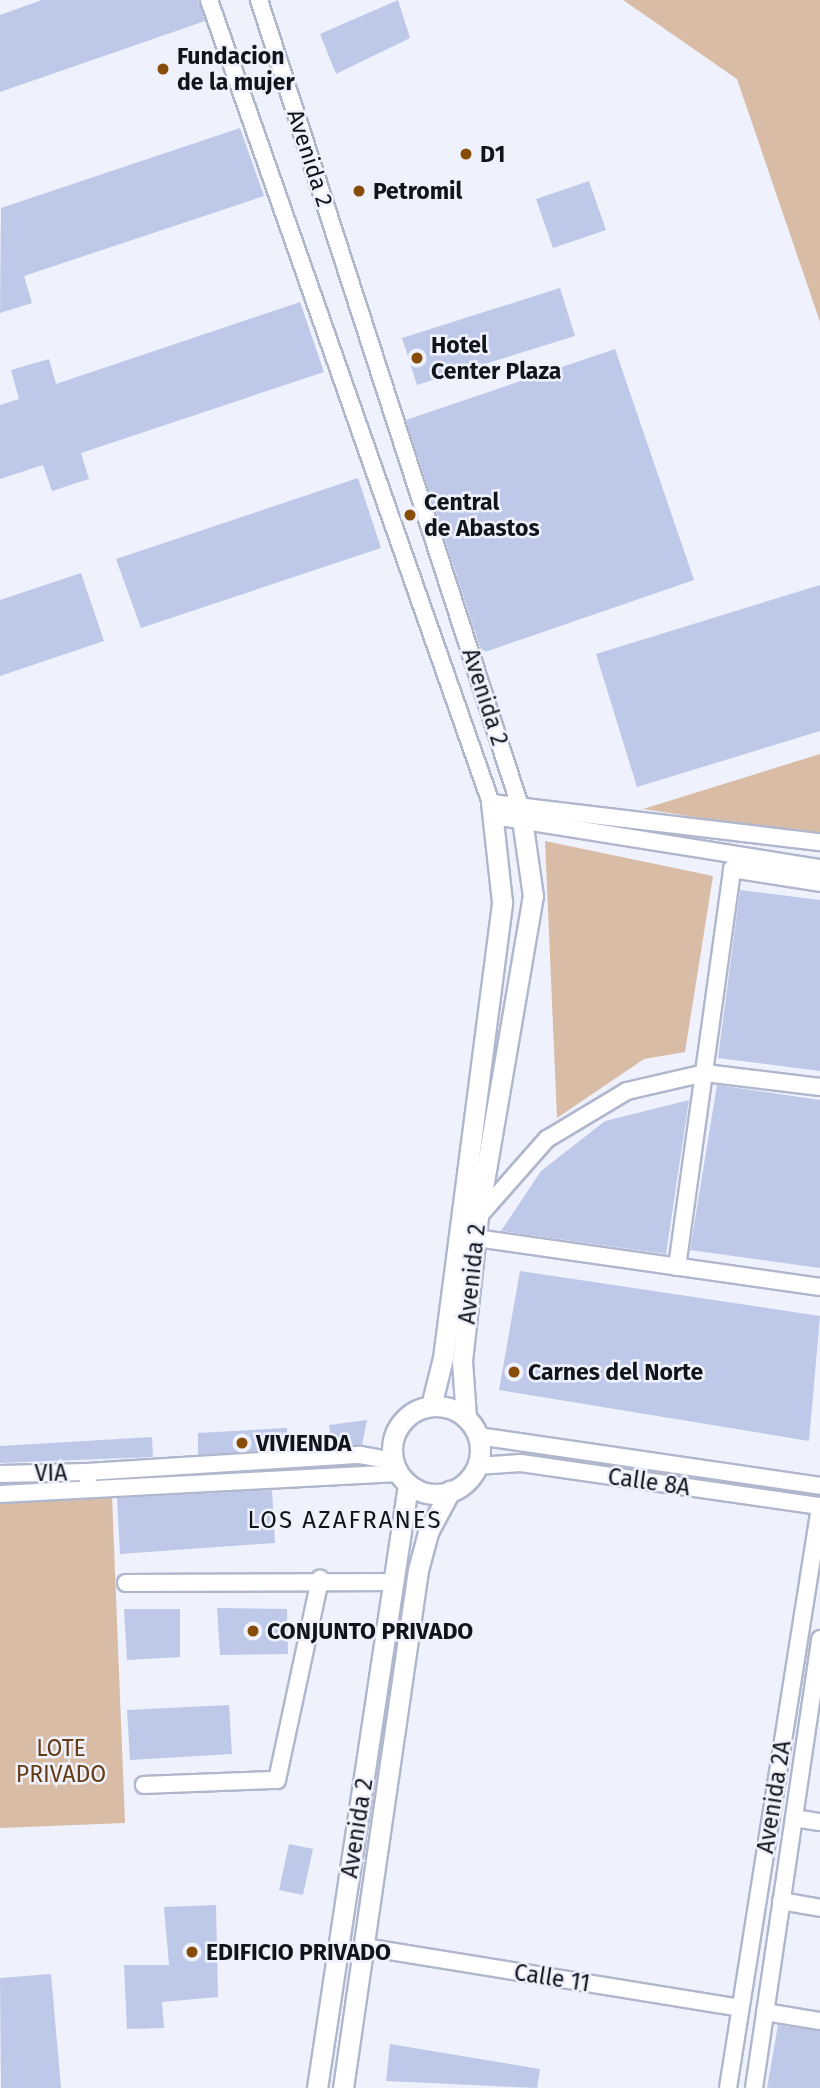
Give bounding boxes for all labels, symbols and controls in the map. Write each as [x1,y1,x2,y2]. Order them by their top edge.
place label: Fundacion de la mujer [177,42,295,96]
marker: Fundacion de la mujer [155,61,171,77]
street label: Avenida 2 [281,106,339,210]
place label: D1 [480,140,505,168]
marker: D1 [458,146,474,162]
place label: Petromil [373,177,462,205]
marker: Petromil [351,183,367,199]
place label: Hotel Center Plaza [431,331,561,385]
marker: Hotel Center Plaza [409,350,425,366]
place label: Central de Abastos [424,488,540,542]
marker: Central de Abastos [402,507,418,523]
street label: Avenida 2 [456,645,514,749]
street label: Avenida 2 [453,1223,491,1325]
place label: Carnes del Norte [528,1358,703,1386]
marker: Carnes del Norte [506,1364,522,1380]
place label: VIVIENDA [256,1429,351,1457]
marker: VIVIENDA [234,1435,250,1451]
street label: VIA [34,1459,68,1487]
street label: Calle 8A [606,1463,692,1501]
district label: LOS AZAFRANES [249,1507,441,1535]
place label: CONJUNTO PRIVADO [267,1617,473,1645]
marker: CONJUNTO PRIVADO [245,1623,261,1639]
park label: LOTE PRIVADO [16,1734,106,1788]
street label: Avenida 2A [751,1739,797,1855]
street label: Avenida 2 [335,1776,379,1880]
place label: EDIFICIO PRIVADO [206,1938,391,1966]
marker: EDIFICIO PRIVADO [184,1944,200,1960]
street label: Calle 11 [512,1958,592,1998]

